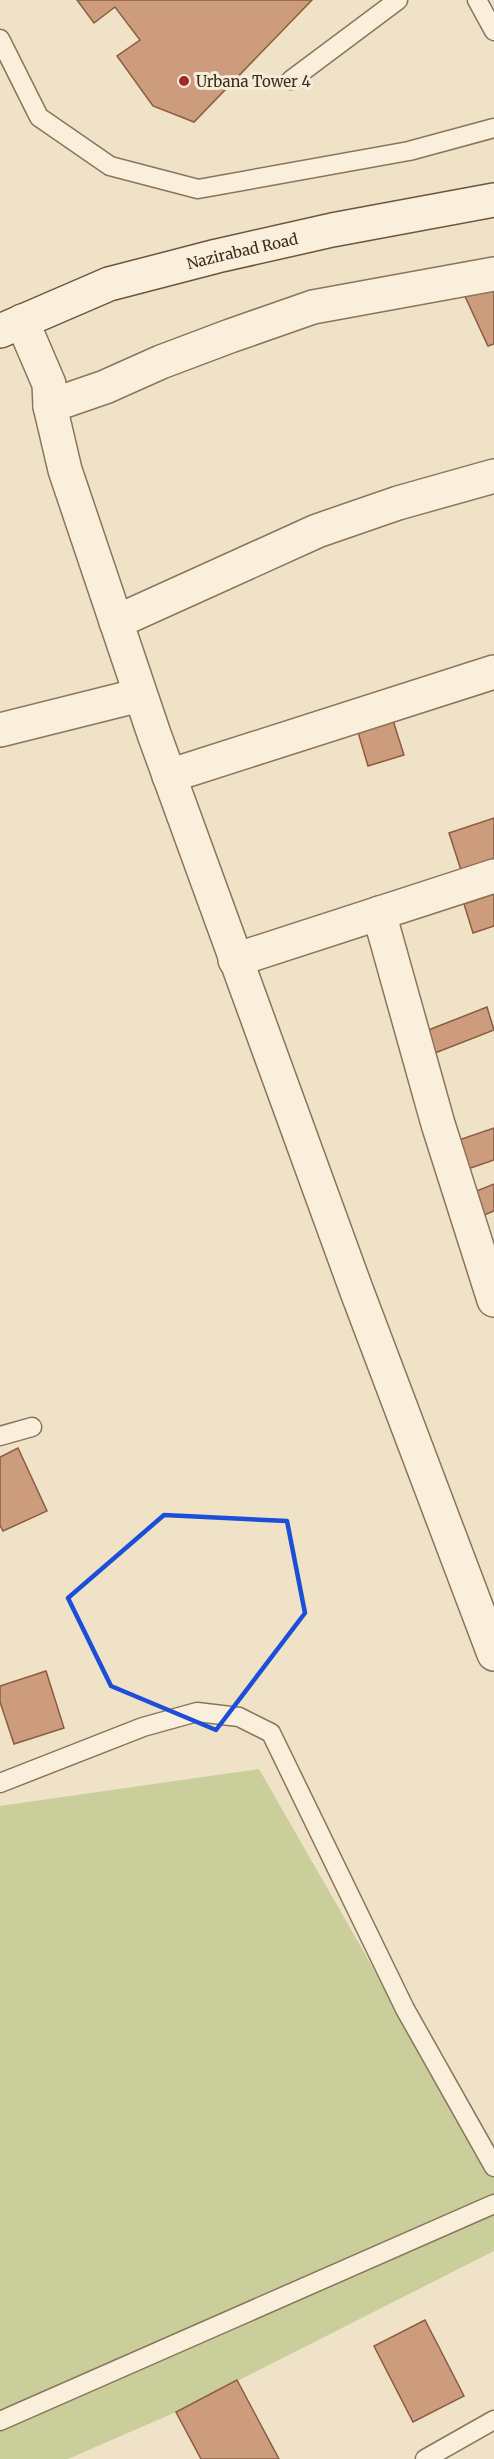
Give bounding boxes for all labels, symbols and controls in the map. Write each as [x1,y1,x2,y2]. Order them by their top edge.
place label: Urbana Tower 4 [196,72,311,91]
marker: Urbana Tower 4 [177,74,191,88]
street label: Nazirabad Road [185,229,299,273]

